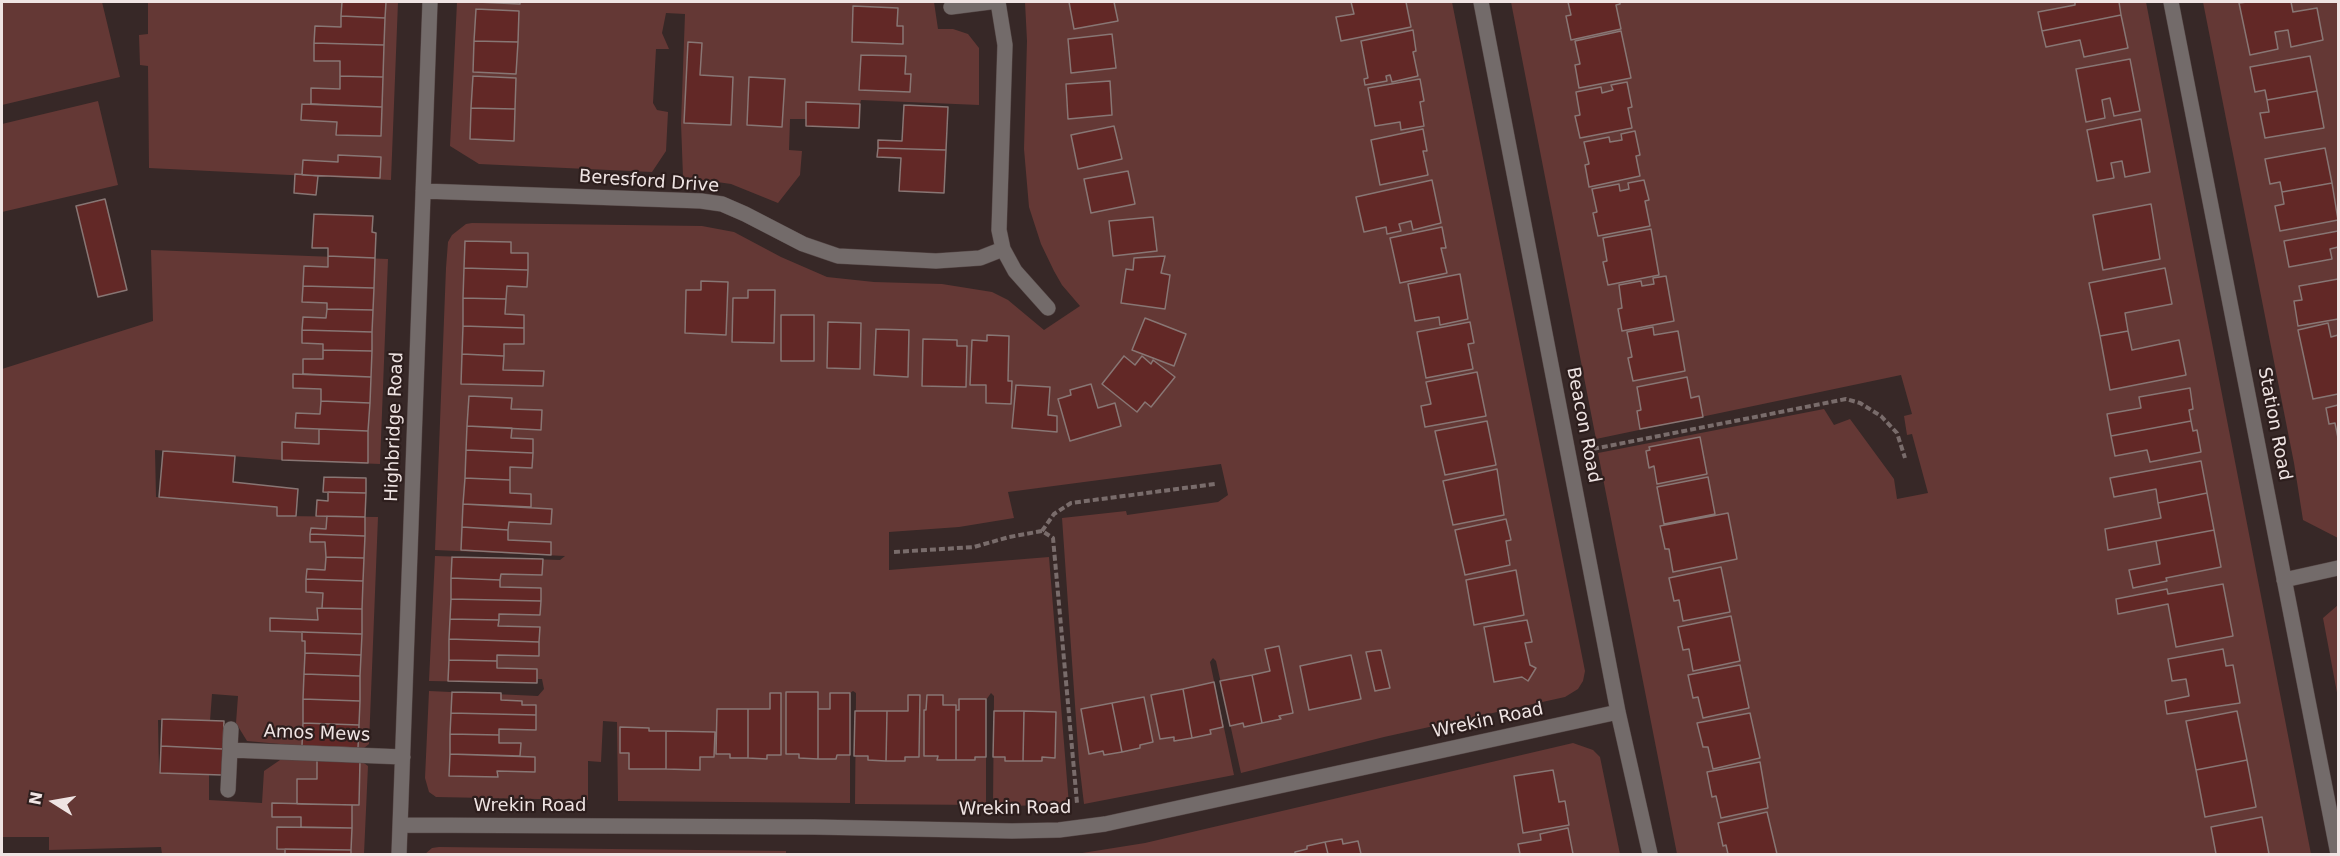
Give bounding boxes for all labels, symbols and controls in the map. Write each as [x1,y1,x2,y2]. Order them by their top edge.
street label: Beresford Drive [578,166,720,198]
street label: Highbridge Road [382,352,408,502]
street label: Beacon Road [1561,365,1605,485]
street label: Station Road [2252,366,2296,482]
street label: Wrekin Road [1431,699,1545,743]
street label: Amos Mews [263,721,371,747]
north arrow [24,772,84,832]
text: N [25,790,46,807]
street label: Wrekin Road [474,795,586,817]
street label: Wrekin Road [958,797,1072,821]

